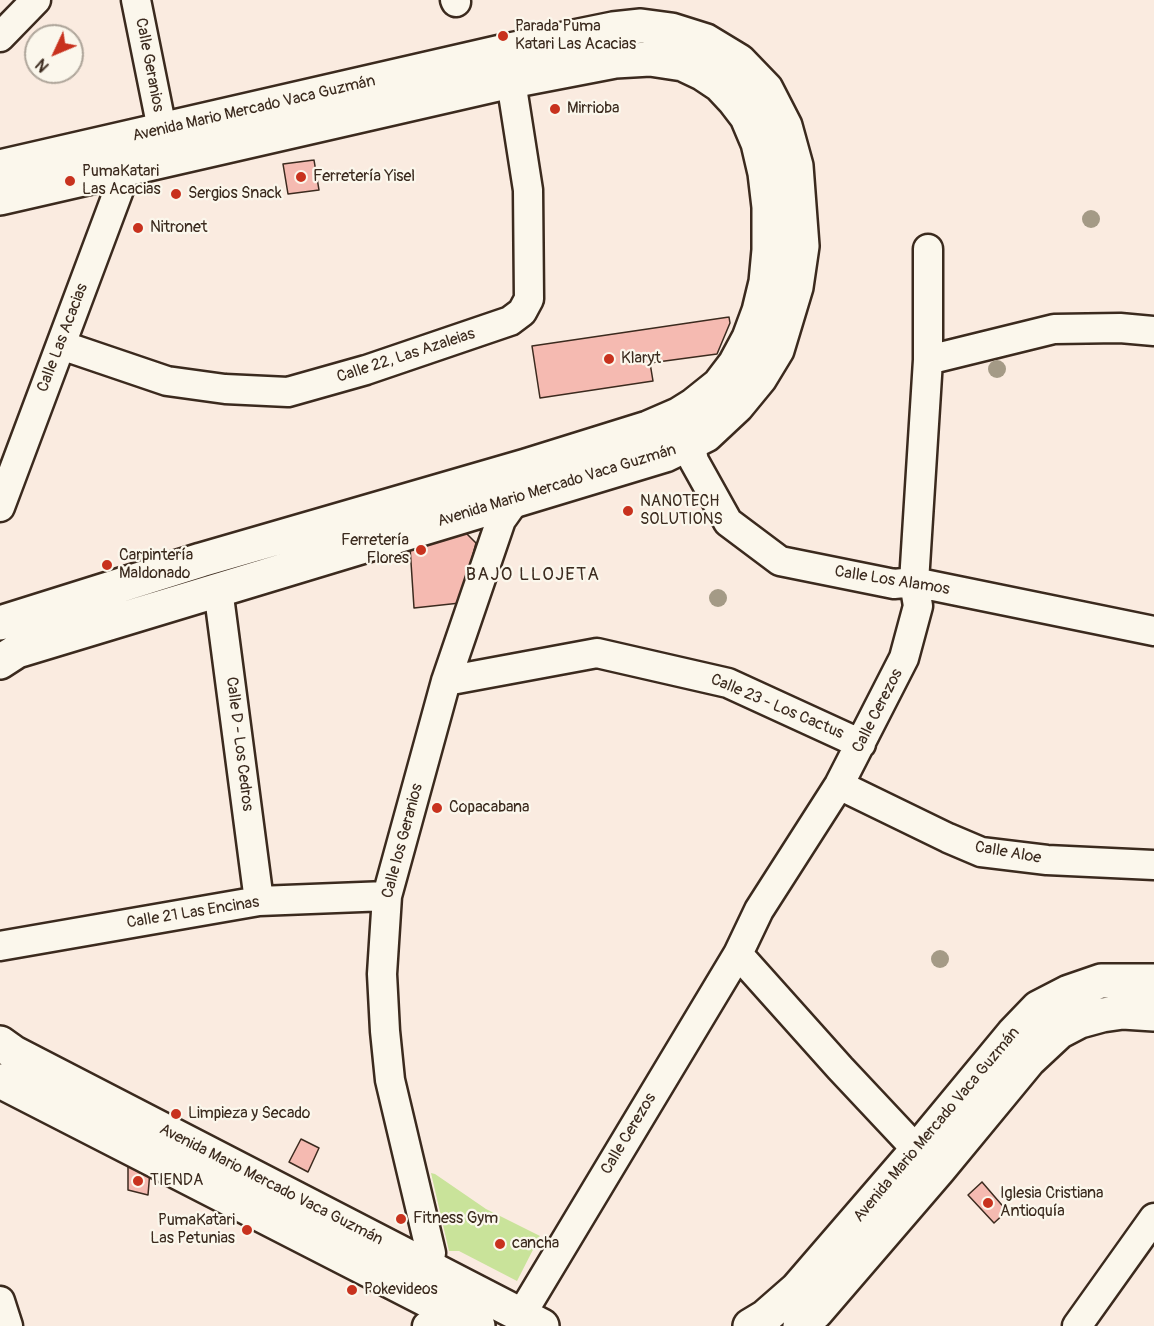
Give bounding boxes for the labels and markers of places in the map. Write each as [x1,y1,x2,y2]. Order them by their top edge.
place label: Parada Puma Katari Las Acacias [515,17,636,55]
marker: Parada Puma Katari Las Acacias [496,29,510,43]
place label: Mirrioba [567,99,620,119]
marker: Mirrioba [548,102,562,116]
place label: PumaKatari Las Acacias [82,162,161,200]
place label: Ferretería Yisel [313,167,415,187]
marker: Ferretería Yisel [294,170,308,184]
marker: PumaKatari Las Acacias [63,174,77,188]
place label: Sergios Snack [188,184,282,204]
marker: Sergios Snack [169,187,183,201]
place label: Nitronet [150,218,207,238]
marker: Nitronet [131,221,145,235]
place label: Klaryt [621,349,661,369]
marker: Klaryt [602,352,616,366]
place label: NANOTECH SOLUTIONS [640,492,723,530]
marker: NANOTECH SOLUTIONS [621,504,635,518]
place label: Ferretería Flores [341,531,409,569]
marker: Ferretería Flores [414,543,428,557]
place label: Carpintería Maldonado [119,546,193,584]
marker: Carpintería Maldonado [100,558,114,572]
place label: Copacabana [449,798,529,818]
marker: Copacabana [430,801,444,815]
place label: Limpieza y Secado [188,1104,310,1124]
marker: Limpieza y Secado [169,1107,183,1121]
place label: TIENDA [150,1171,203,1191]
marker: TIENDA [131,1174,145,1188]
place label: Iglesia Cristiana Antioquía [1000,1184,1104,1222]
marker: Iglesia Cristiana Antioquía [981,1196,995,1210]
place label: Fitness Gym [413,1209,498,1229]
place label: PumaKatari Las Petunias [150,1211,235,1249]
marker: Fitness Gym [394,1212,408,1226]
marker: PumaKatari Las Petunias [240,1223,254,1237]
place label: cancha [512,1234,559,1254]
marker: cancha [493,1237,507,1251]
place label: Pokevideos [364,1280,438,1300]
marker: Pokevideos [345,1283,359,1297]

